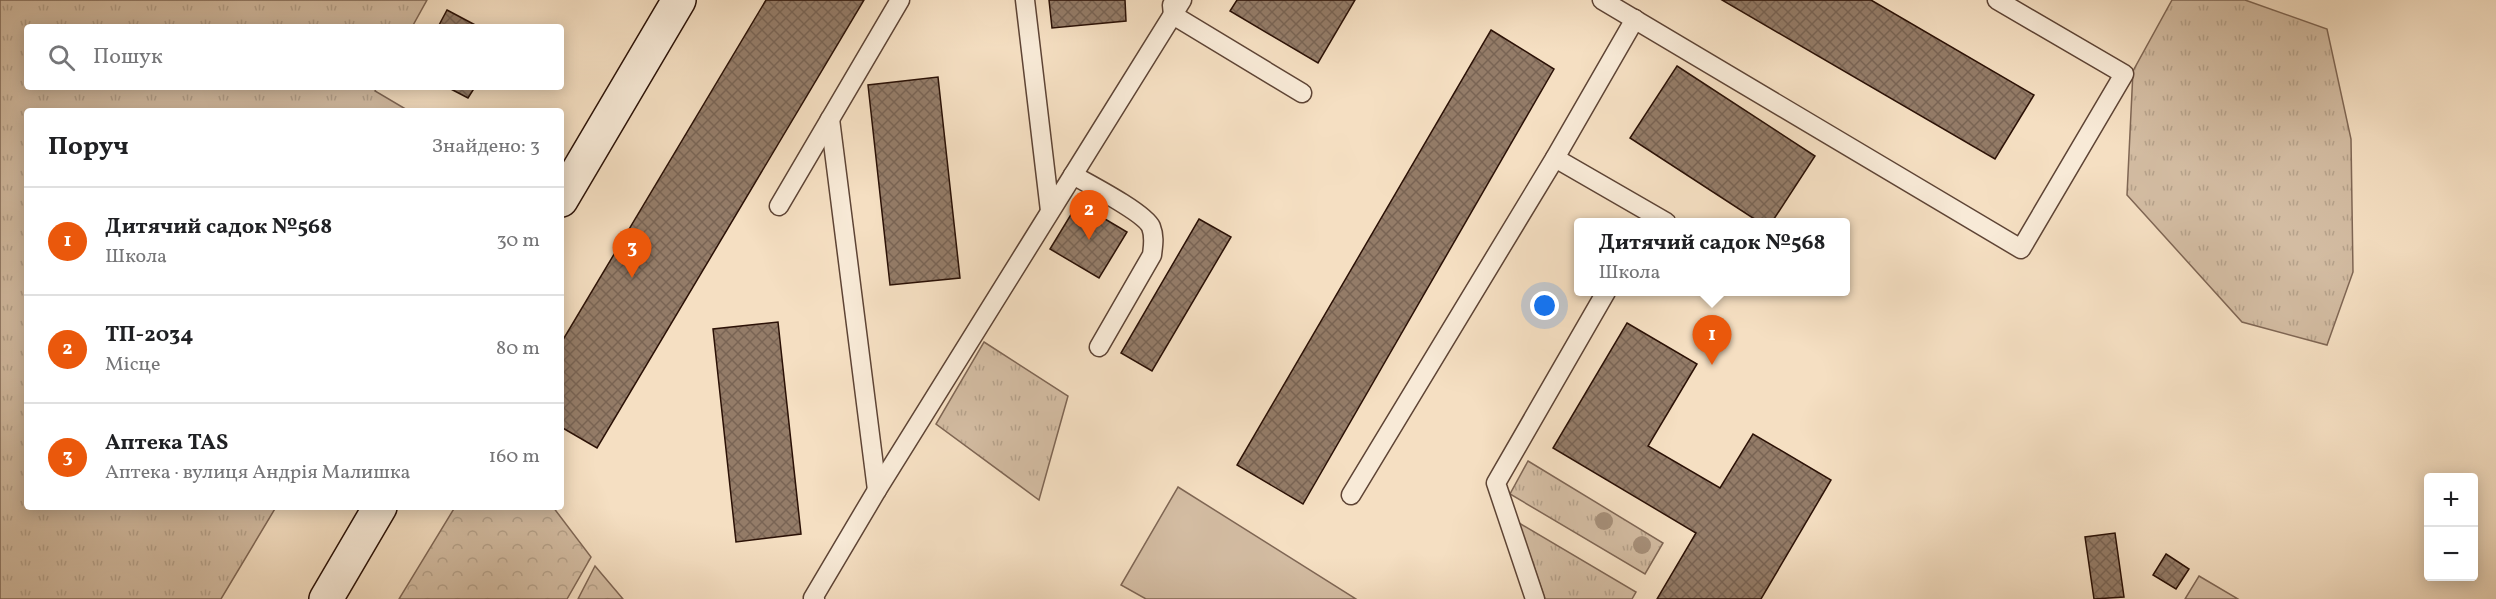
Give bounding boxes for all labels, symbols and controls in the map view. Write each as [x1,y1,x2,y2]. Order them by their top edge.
search box [24,24,564,90]
icon: search [45,41,78,74]
text: Пошук [93,42,163,73]
text: Поруч [48,129,129,165]
text: Знайдено: 3 [432,133,540,161]
pin: 2 [1070,190,1108,240]
text: Дитячий садок №568 [105,212,332,243]
popup [1574,218,1850,296]
text: 1 [63,227,72,255]
text: 30 m [496,227,540,255]
pin: 3 [612,228,652,278]
text: Дитячий садок №568 [1598,228,1826,259]
text: Школа [105,243,167,271]
text: Школа [1598,259,1661,287]
your location [1530,291,1559,320]
pin: 1 [1692,316,1732,365]
text: ТП-2034 [105,320,194,351]
text: 2 [62,335,73,363]
text: 80 m [496,335,540,363]
text: Місце [105,351,160,379]
text: Аптека TAS [105,428,228,459]
text: 3 [62,443,73,471]
text: 160 m [488,443,540,471]
text: Аптека · вулиця Андрія Малишка [105,459,411,487]
map controls [2424,473,2478,581]
button: + [2424,473,2478,527]
button: − [2424,527,2478,581]

